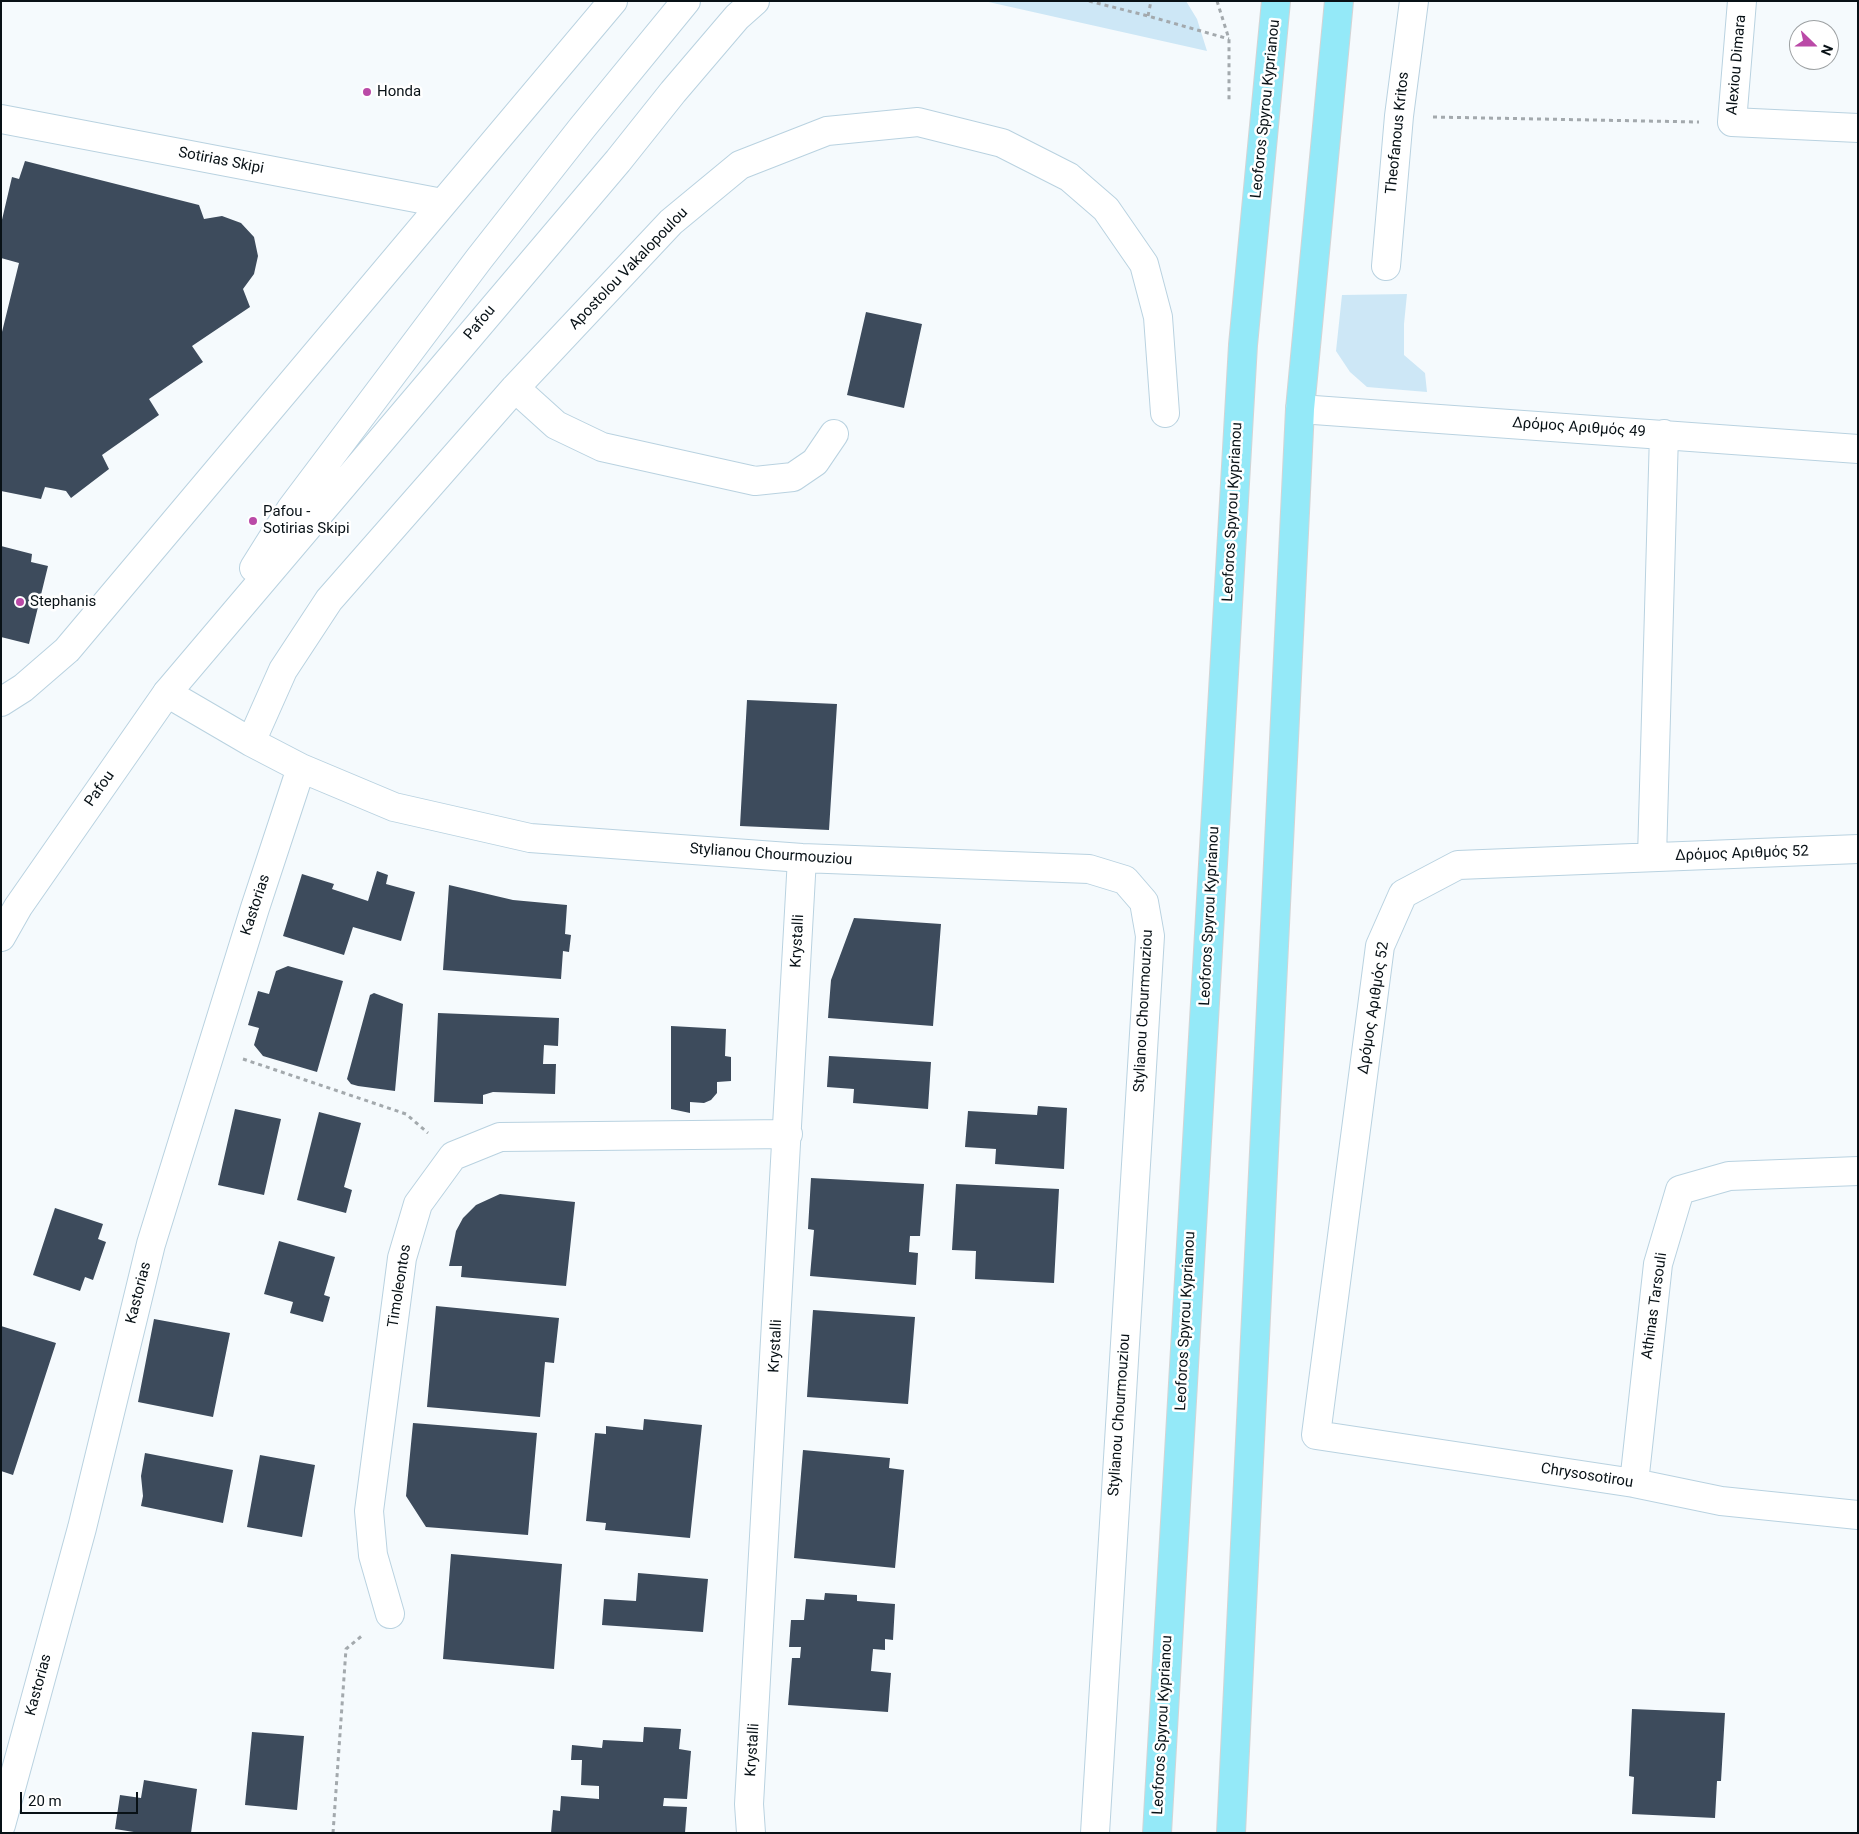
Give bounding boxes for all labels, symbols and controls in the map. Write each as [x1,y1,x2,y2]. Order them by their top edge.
street label: Alexiou Dimara [1724,14,1750,116]
street label: Leoforos Spyrou Kyprianou [1248,19,1284,199]
north arrow [1789,20,1839,70]
text: N [1818,43,1836,58]
street label: Theofanous Kritos [1383,71,1413,195]
place label: Honda [377,83,421,101]
marker: Honda [361,86,373,98]
street label: Sotirias Skipi [177,144,265,178]
street label: Apostolou Vakalopoulou [566,204,692,334]
street label: Pafou [460,302,500,344]
street label: Δρόμος Αριθμός 49 [1512,414,1646,442]
street label: Leoforos Spyrou Kyprianou [1219,422,1247,602]
place label: Pafou - Sotirias Skipi [263,503,350,538]
marker: Pafou - Sotirias Skipi [247,515,259,527]
place label: Stephanis [30,593,96,611]
marker: Stephanis [14,596,26,608]
street label: Pafou [81,768,119,810]
street label: Leoforos Spyrou Kyprianou [1196,826,1224,1006]
street label: Stylianou Chourmouziou [689,840,853,870]
street label: Δρόμος Αριθμός 52 [1675,843,1809,865]
street label: Kastorias [238,872,274,938]
street label: Krystalli [788,914,808,968]
street label: Stylianou Chourmouziou [1131,929,1157,1093]
street label: Δρόμος Αριθμός 52 [1355,941,1393,1075]
street label: Leoforos Spyrou Kyprianou [1172,1231,1200,1411]
street label: Timoleontos [385,1243,415,1329]
street label: Athinas Tarsouli [1639,1251,1671,1361]
street label: Kastorias [123,1260,155,1326]
street label: Krystalli [766,1319,786,1373]
street label: Stylianou Chourmouziou [1105,1333,1135,1497]
street label: Chrysosotirou [1540,1460,1634,1492]
street label: Leoforos Spyrou Kyprianou [1149,1635,1177,1815]
street label: Kastorias [22,1652,56,1718]
street label: Krystalli [742,1723,764,1777]
scale bar [22,1782,140,1814]
text: 20 m [28,1792,62,1810]

